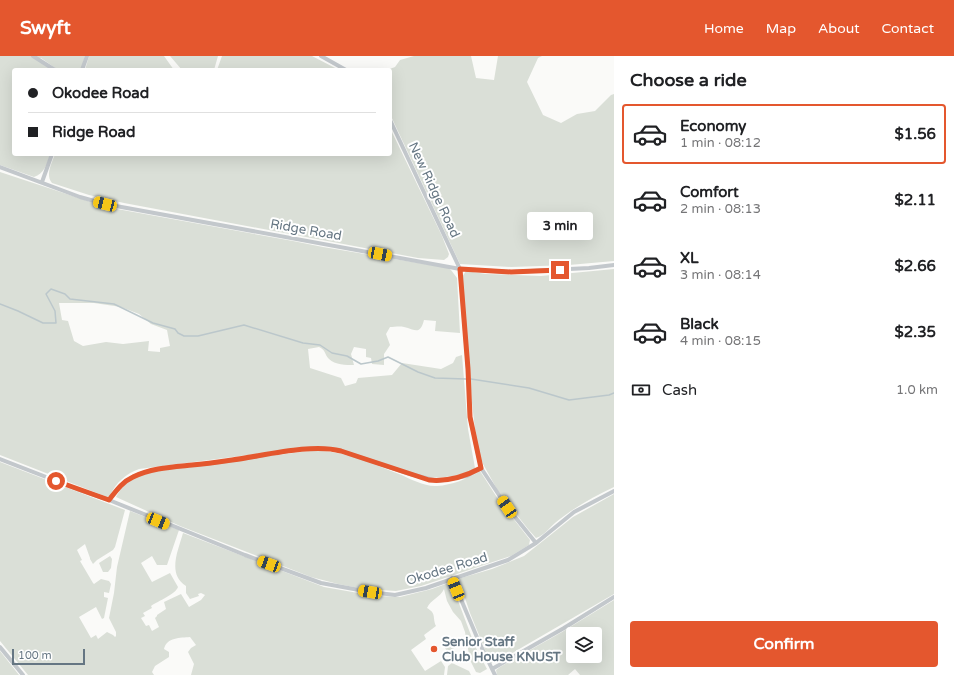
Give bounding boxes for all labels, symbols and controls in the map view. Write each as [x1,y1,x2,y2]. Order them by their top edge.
text: Swyft [20,17,71,39]
text: Home [704,20,744,37]
text: Map [766,20,796,37]
text: About [818,20,860,37]
text: Contact [882,20,934,37]
text: Choose a ride [630,69,747,91]
text: Okodee Road [52,84,149,102]
icon: car [632,116,668,152]
text: Economy [680,117,746,135]
text: Ridge Road [52,123,135,141]
text: $1.56 [895,125,936,143]
text: 1 min · 08:12 [680,135,761,151]
street label: New Ridge Road [405,140,463,240]
icon: car [632,182,668,218]
text: Comfort [680,183,739,201]
text: $2.11 [895,191,936,209]
car [92,195,118,213]
text: 2 min · 08:13 [680,201,761,217]
callout: 3 min [527,212,593,240]
street label: Ridge Road [269,216,343,244]
text: 3 min [543,218,577,234]
car [367,246,393,262]
icon: car [632,248,668,284]
text: XL [680,249,699,267]
text: $2.66 [895,257,936,275]
route end [551,261,569,279]
text: 3 min · 08:14 [680,267,761,283]
icon: car [632,314,668,350]
text: Black [680,315,719,333]
text: $2.35 [895,323,936,341]
text: 4 min · 08:15 [680,333,761,349]
icon: cash [630,379,652,401]
text: Cash [662,381,697,399]
text: 1.0 km [896,382,938,398]
route start [47,472,65,490]
car [495,494,519,520]
car [145,511,171,531]
street label: Okodee Road [404,549,490,589]
car [256,554,282,574]
car [446,576,466,602]
car [357,584,383,600]
button: Confirm [630,621,938,667]
map controls [566,627,602,663]
button: layers [566,627,602,663]
place label: Senior Staff Club House KNUST [442,634,562,665]
marker: Senior Staff Club House KNUST [429,644,439,654]
scale bar [12,647,85,666]
text: 100 m [18,649,52,662]

